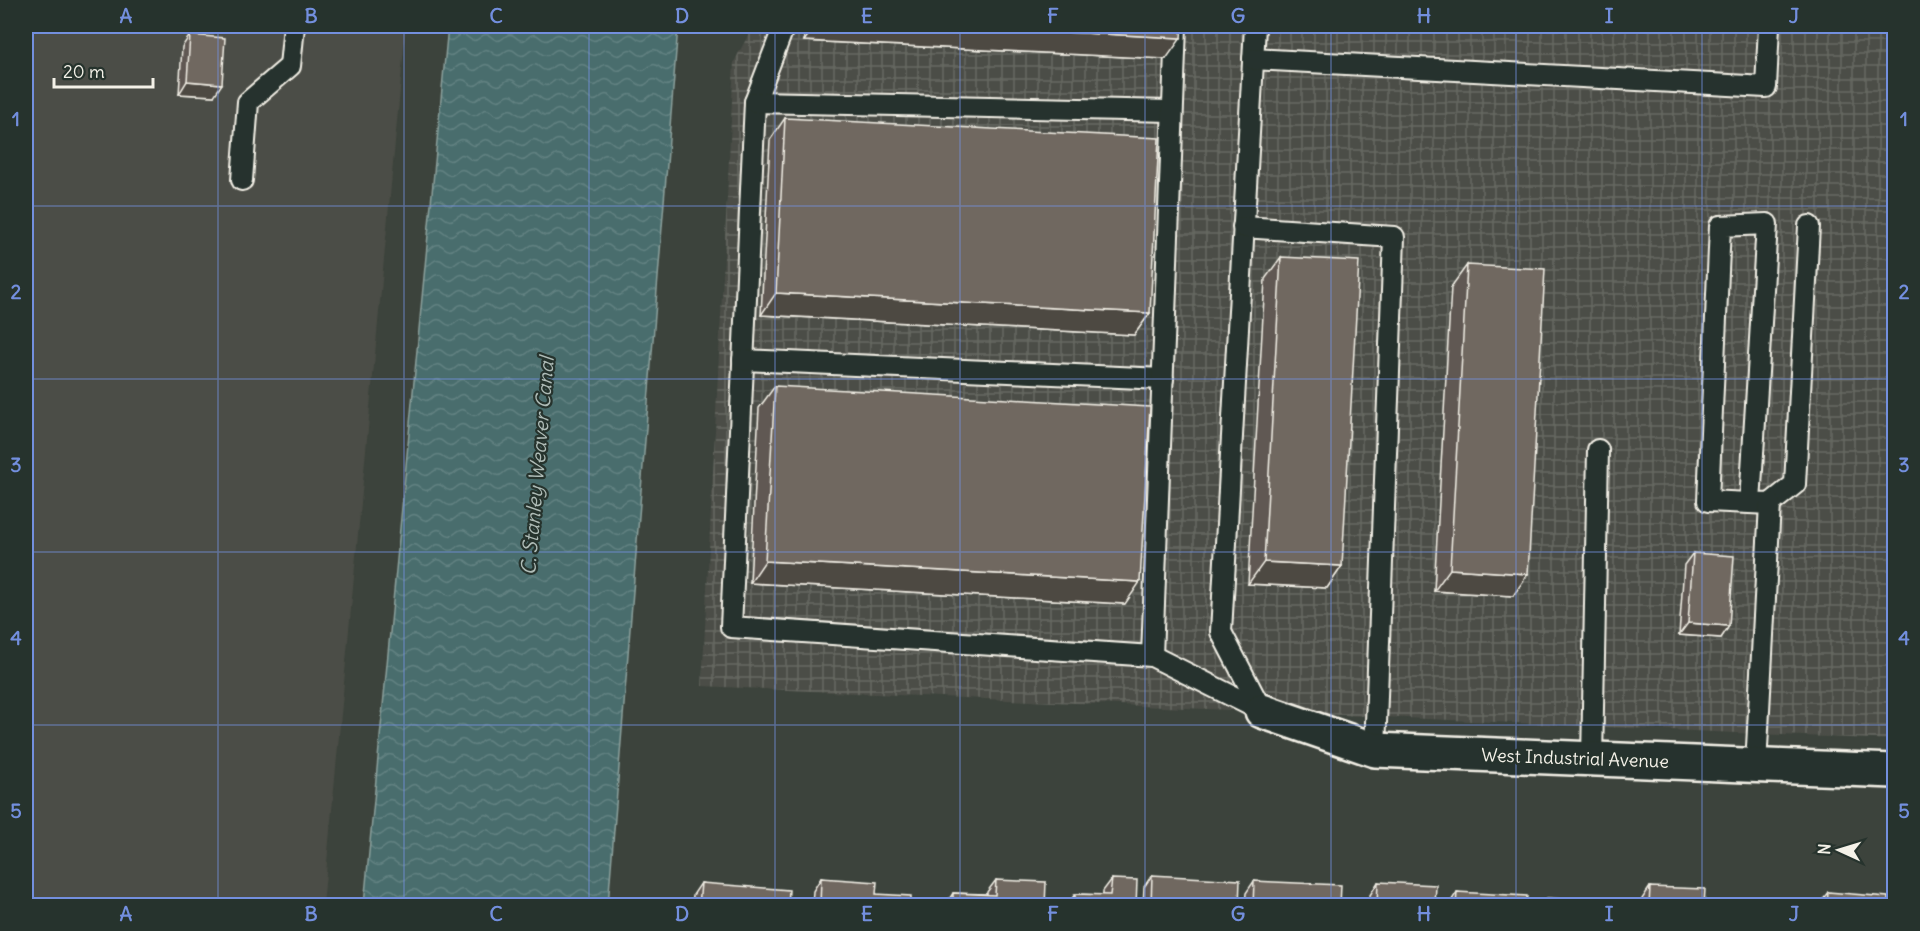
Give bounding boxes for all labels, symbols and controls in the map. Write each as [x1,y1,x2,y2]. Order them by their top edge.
text: A [120,3,133,28]
text: B [304,3,318,28]
text: C [489,3,503,28]
text: D [675,3,689,28]
text: E [861,3,873,28]
text: F [1047,3,1059,28]
text: G [1231,3,1245,28]
text: H [1417,3,1431,28]
text: I [1605,3,1614,28]
text: J [1789,3,1800,28]
scale bar [54,51,153,89]
text: 20 m [63,60,105,83]
text: 1 [12,106,20,131]
text: 1 [1900,106,1908,131]
text: 2 [11,279,22,304]
text: 2 [1899,279,1910,304]
water label: C. Stanley Weaver Canal [515,353,559,576]
text: 3 [10,452,22,477]
text: 3 [1898,452,1910,477]
text: 4 [10,625,22,650]
text: 4 [1898,625,1910,650]
street label: West Industrial Avenue [1481,743,1669,773]
text: 5 [10,798,22,823]
text: 5 [1898,798,1910,823]
north arrow [1809,820,1869,880]
text: N [1814,843,1834,855]
text: A [120,901,133,926]
text: B [304,901,318,926]
text: C [489,901,503,926]
text: D [675,901,689,926]
text: E [861,901,873,926]
text: F [1047,901,1059,926]
text: G [1231,901,1245,926]
text: H [1417,901,1431,926]
text: I [1605,901,1614,926]
text: J [1789,901,1800,926]

